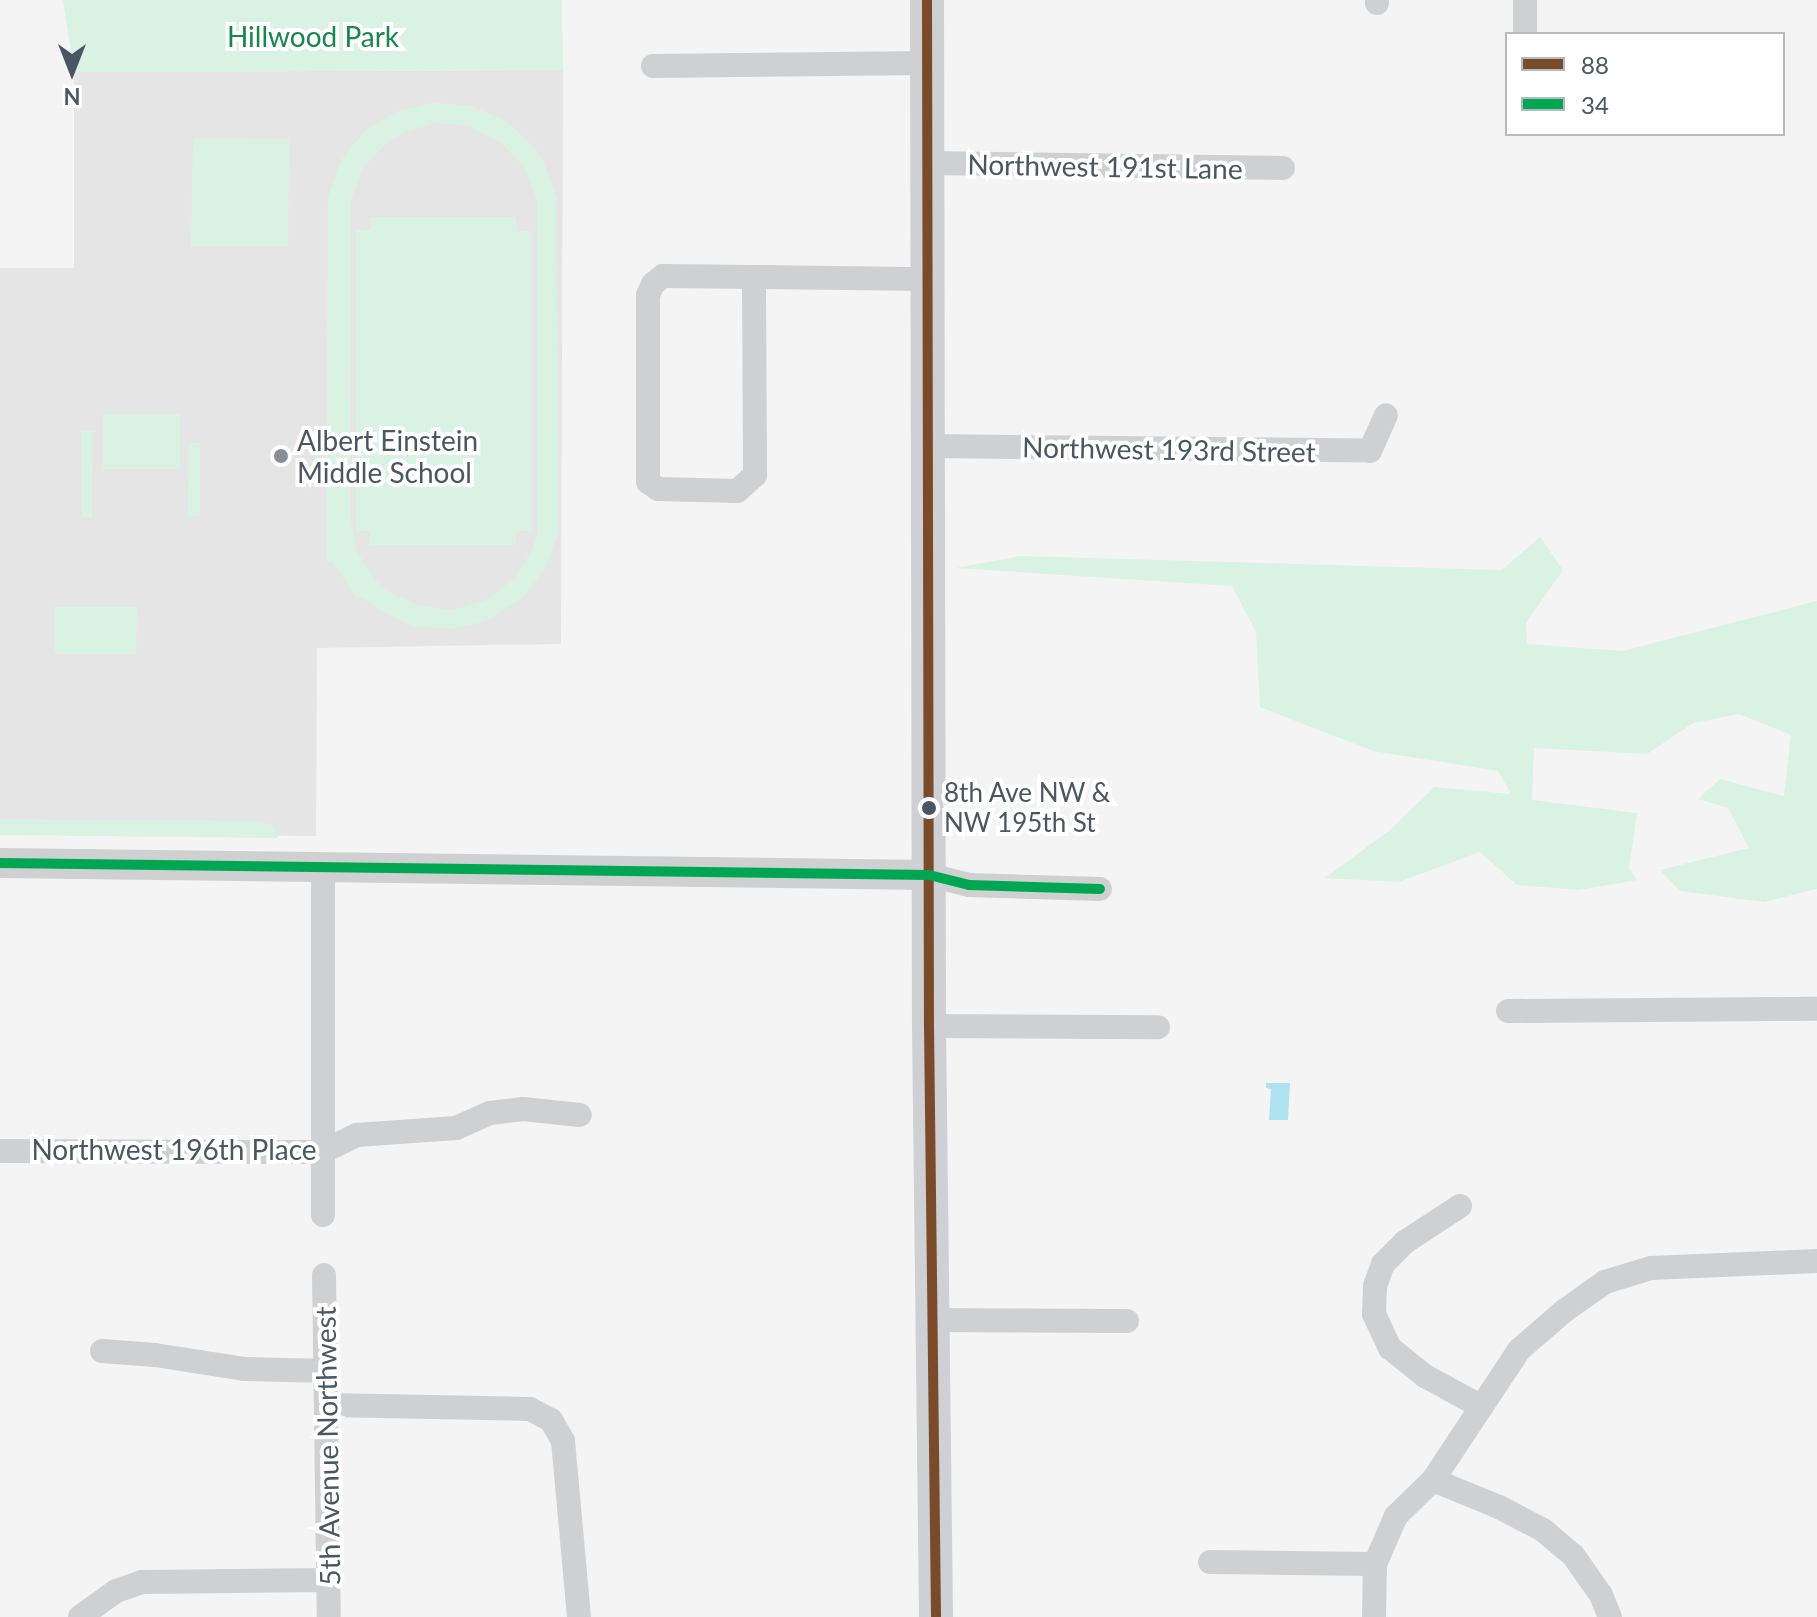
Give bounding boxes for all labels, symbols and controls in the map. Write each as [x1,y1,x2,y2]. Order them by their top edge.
park label: Hillwood Park [227,19,399,53]
north arrow [32,32,112,112]
legend [1505,32,1785,136]
text: 88 [1581,50,1609,79]
text: N [64,83,80,110]
text: 34 [1581,90,1609,119]
street label: Northwest 191st Lane [967,147,1243,185]
place label: Albert Einstein Middle School [297,423,478,489]
street label: Northwest 193rd Street [1022,430,1316,468]
marker: Albert Einstein Middle School [272,447,290,465]
place label: 8th Ave NW & NW 195th St [944,777,1112,838]
marker: 8th Ave NW & NW 195th St [921,800,937,816]
street label: Northwest 196th Place [31,1132,317,1166]
street label: 5th Avenue Northwest [308,1306,346,1586]

